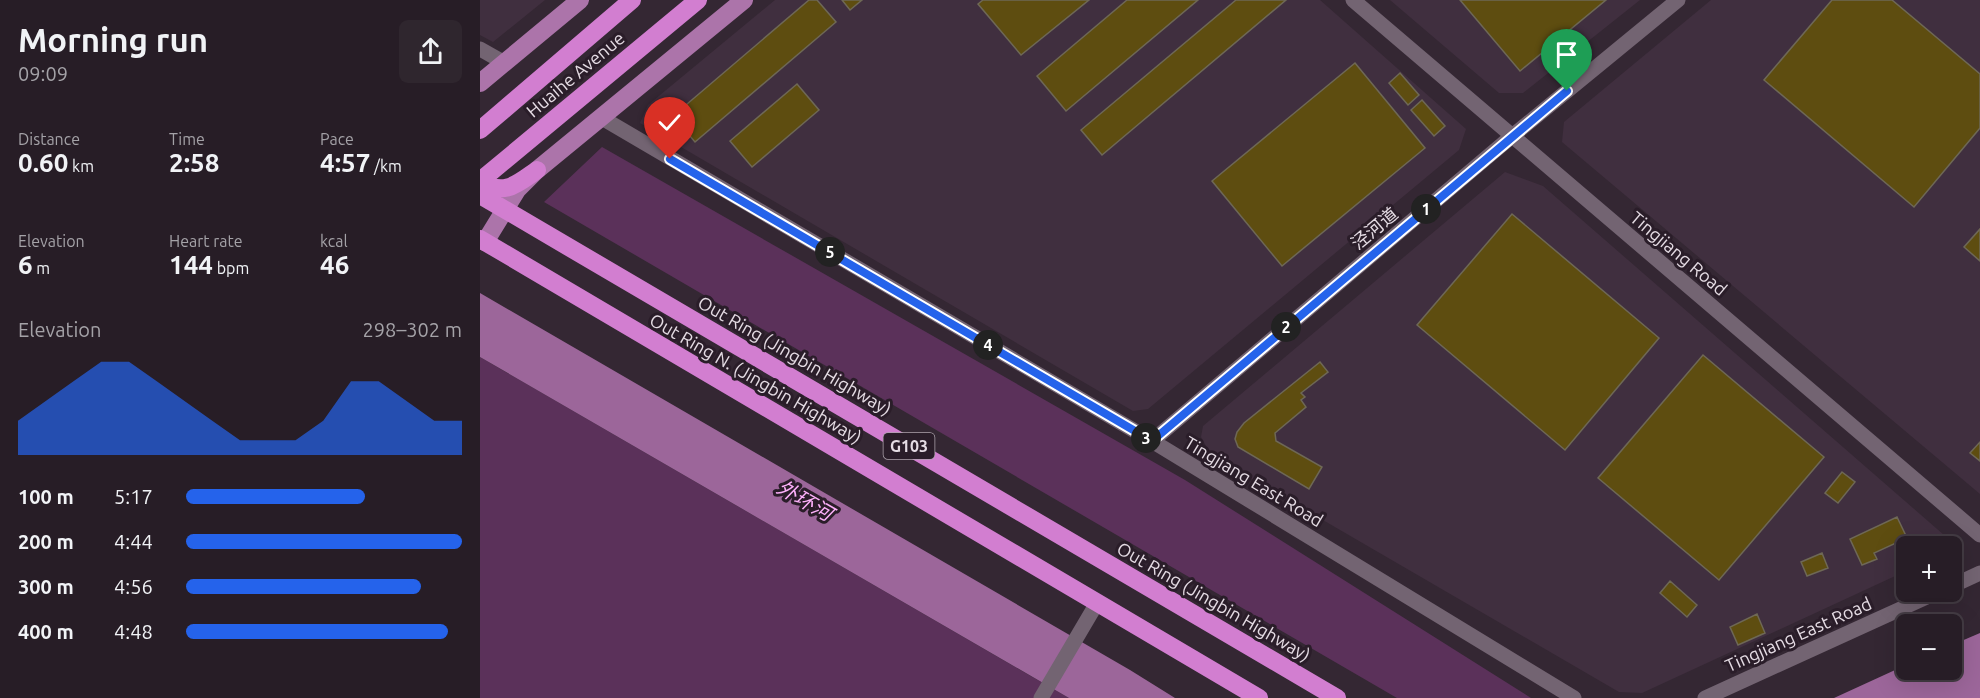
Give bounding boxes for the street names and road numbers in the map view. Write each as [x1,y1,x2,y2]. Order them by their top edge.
street label: Huaihe Avenue [522,27,628,121]
street label: 泾河道 [1347,203,1401,253]
street label: Tingjiang Road [1627,207,1731,299]
street label: Out Ring (Jingbin Highway) [694,291,895,419]
street label: Out Ring N. (Jingbin Highway) [646,309,865,448]
street label: Tingjiang East Road [1181,432,1327,530]
road number: G103 [884,433,934,459]
street label: Out Ring (Jingbin Highway) [1113,537,1314,665]
street label: Tingjiang East Road [1722,593,1874,675]

